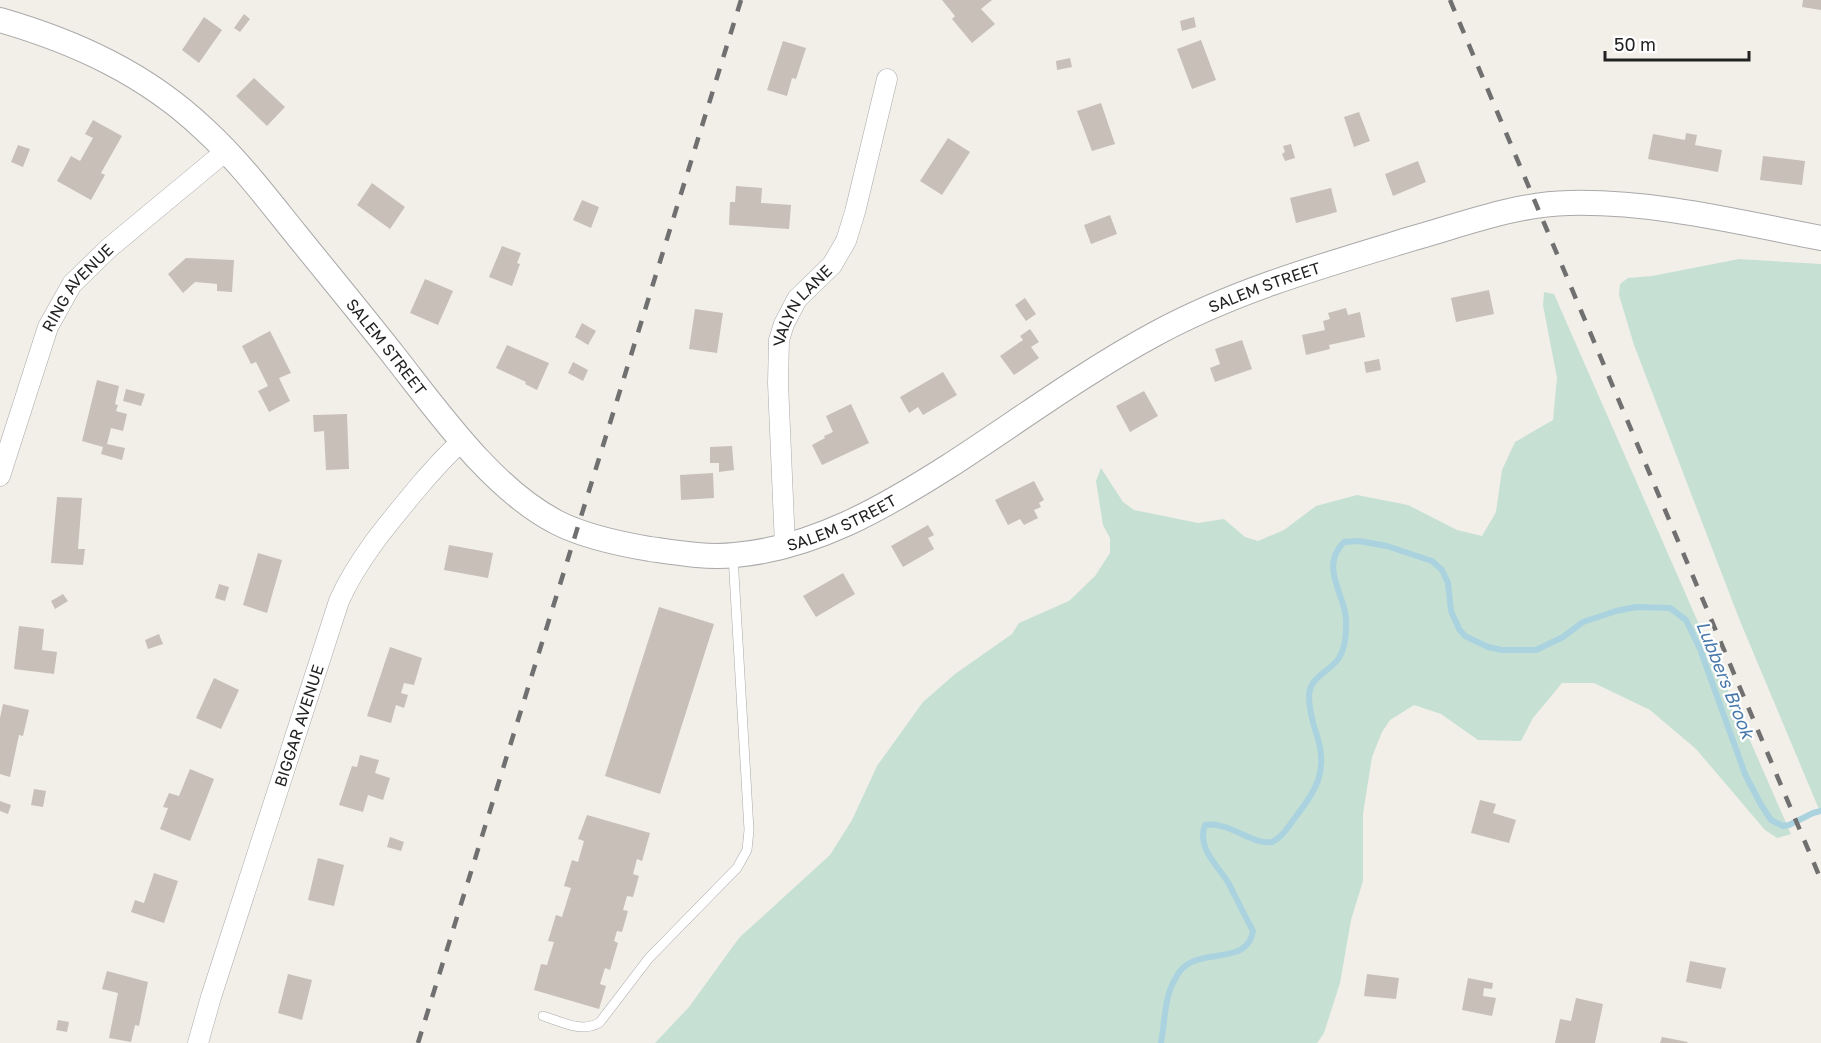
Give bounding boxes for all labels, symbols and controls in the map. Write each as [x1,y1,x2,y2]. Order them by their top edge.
scale bar [1605,24,1749,62]
text: 50 m [1614,33,1656,55]
street label: RING AVENUE [37,239,117,335]
street label: SALEM STREET [1205,257,1323,317]
street label: VALYN LANE [769,261,836,346]
street label: SALEM STREET [342,294,431,399]
street label: SALEM STREET [784,490,900,555]
water label: Lubbers Brook [1692,618,1760,743]
street label: BIGGAR AVENUE [270,662,328,789]

